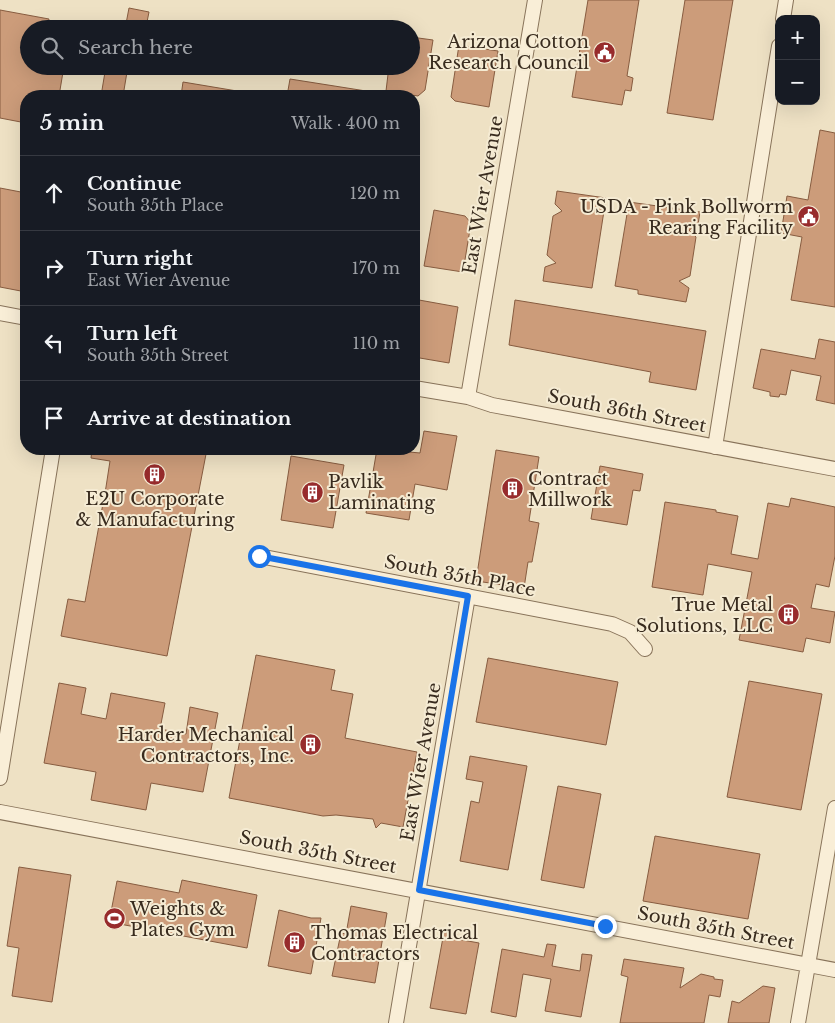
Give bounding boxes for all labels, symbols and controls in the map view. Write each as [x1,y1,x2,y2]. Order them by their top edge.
map controls [775,15,820,105]
button: + [775,15,820,60]
search box [20,20,420,75]
place label: Arizona Cotton Research Council [428,31,589,74]
icon: search [38,34,66,62]
text: Search here [78,36,193,59]
public building icon: Arizona Cotton Research Council [593,40,617,64]
button: − [775,60,820,105]
text: 5 min [40,110,104,136]
text: Walk · 400 m [291,113,400,133]
street label: East Wier Avenue [458,114,508,276]
text: Continue [87,172,182,195]
icon: ahead [40,179,68,207]
text: 120 m [350,183,400,203]
text: South 35th Place [87,195,224,215]
place label: USDA - Pink Bollworm Rearing Facility [580,196,793,239]
public building icon: USDA - Pink Bollworm Rearing Facility [797,205,821,229]
text: Turn right [87,247,193,270]
icon: right [40,254,68,282]
text: 170 m [352,258,400,278]
text: East Wier Avenue [87,270,230,290]
text: Turn left [87,322,178,345]
icon: left [40,329,68,357]
text: 110 m [353,333,400,353]
text: South 35th Street [87,345,229,365]
street label: South 36th Street [546,385,708,437]
icon: arrive [40,404,68,432]
text: Arrive at destination [87,407,291,430]
building icon: E2U Corporate & Manufacturing [143,462,167,486]
place label: Contract Millwork [528,468,612,511]
place label: Pavlik Laminating [328,471,435,514]
building icon: Contract Millwork [500,477,524,501]
building icon: Pavlik Laminating [300,480,324,504]
place label: E2U Corporate & Manufacturing [76,488,235,531]
route start [248,545,271,568]
street label: South 35th Place [382,551,538,601]
place label: True Metal Solutions, LLC [636,594,773,637]
building icon: True Metal Solutions, LLC [777,603,801,627]
street label: East Wier Avenue [396,681,446,843]
place label: Harder Mechanical Contractors, Inc. [118,724,294,767]
building icon: Harder Mechanical Contractors, Inc. [298,733,322,757]
street label: South 35th Street [238,826,399,878]
place label: Weights & Plates Gym [129,898,235,941]
street label: South 35th Street [636,902,797,954]
sports icon: Weights & Plates Gym [102,907,126,931]
route end [594,915,617,938]
place label: Thomas Electrical Contractors [311,922,478,965]
building icon: Thomas Electrical Contractors [283,931,307,955]

